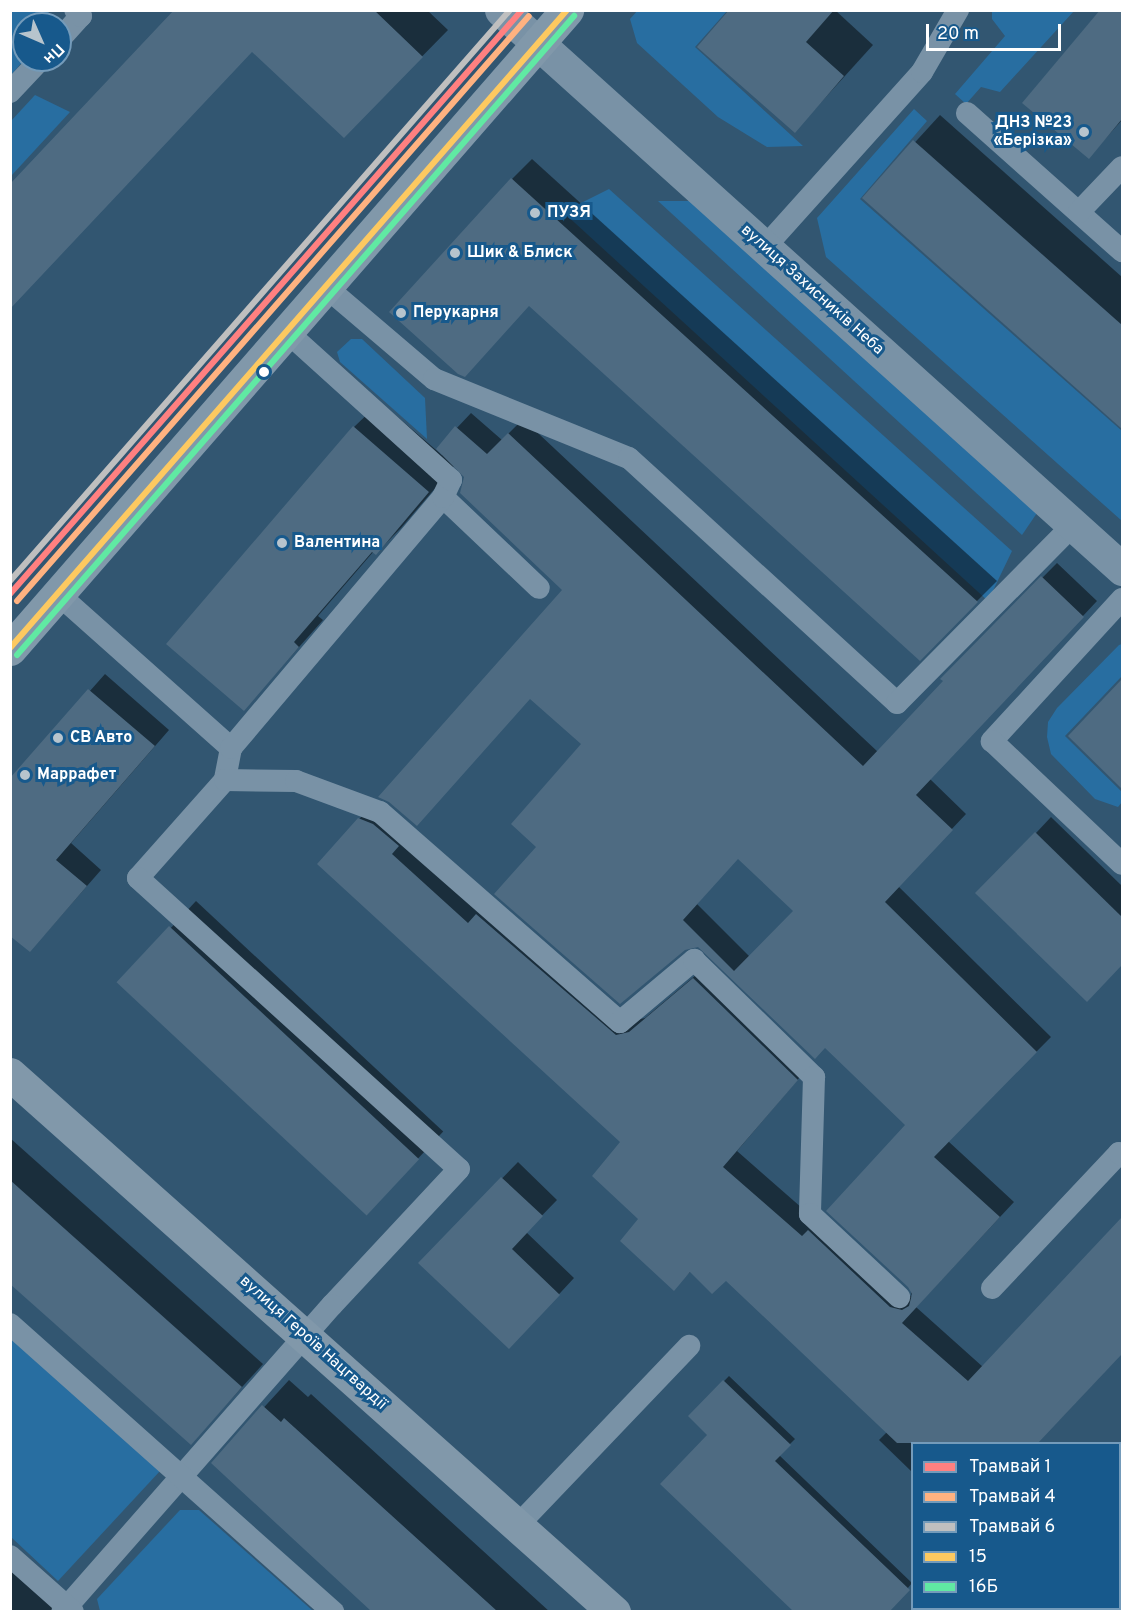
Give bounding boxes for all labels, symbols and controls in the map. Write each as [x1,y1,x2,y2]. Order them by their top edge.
north arrow [12,12,72,72]
scale bar [929,12,1064,50]
text: 20 m [937,23,979,46]
text: Пн [39,39,68,68]
place label: ДНЗ №23 «Берізка» [993,113,1072,151]
marker: ДНЗ №23 «Берізка» [1077,125,1091,139]
place label: ПУЗЯ [547,203,591,223]
marker: ПУЗЯ [528,206,542,220]
street label: вулиця Захисників Неба [737,221,887,359]
place label: Шик & Блиск [467,243,573,263]
marker: Шик & Блиск [448,246,462,260]
place label: Перукарня [413,303,499,323]
marker: Перукарня [394,306,408,320]
unlabelled marker [258,366,270,378]
place label: Валентина [294,533,380,553]
marker: Валентина [275,536,289,550]
place label: СВ Авто [70,728,133,748]
marker: СВ Авто [51,731,65,745]
place label: Маррафет [37,765,116,785]
marker: Маррафет [18,768,32,782]
street label: вулиця Героїв Нацгвардії [235,1272,391,1414]
legend [911,1442,1121,1610]
text: Трамвай 1 [969,1456,1051,1479]
text: Трамвай 4 [969,1486,1056,1509]
text: Трамвай 6 [969,1516,1055,1539]
text: 15 [969,1546,987,1569]
text: 16Б [969,1576,998,1599]

